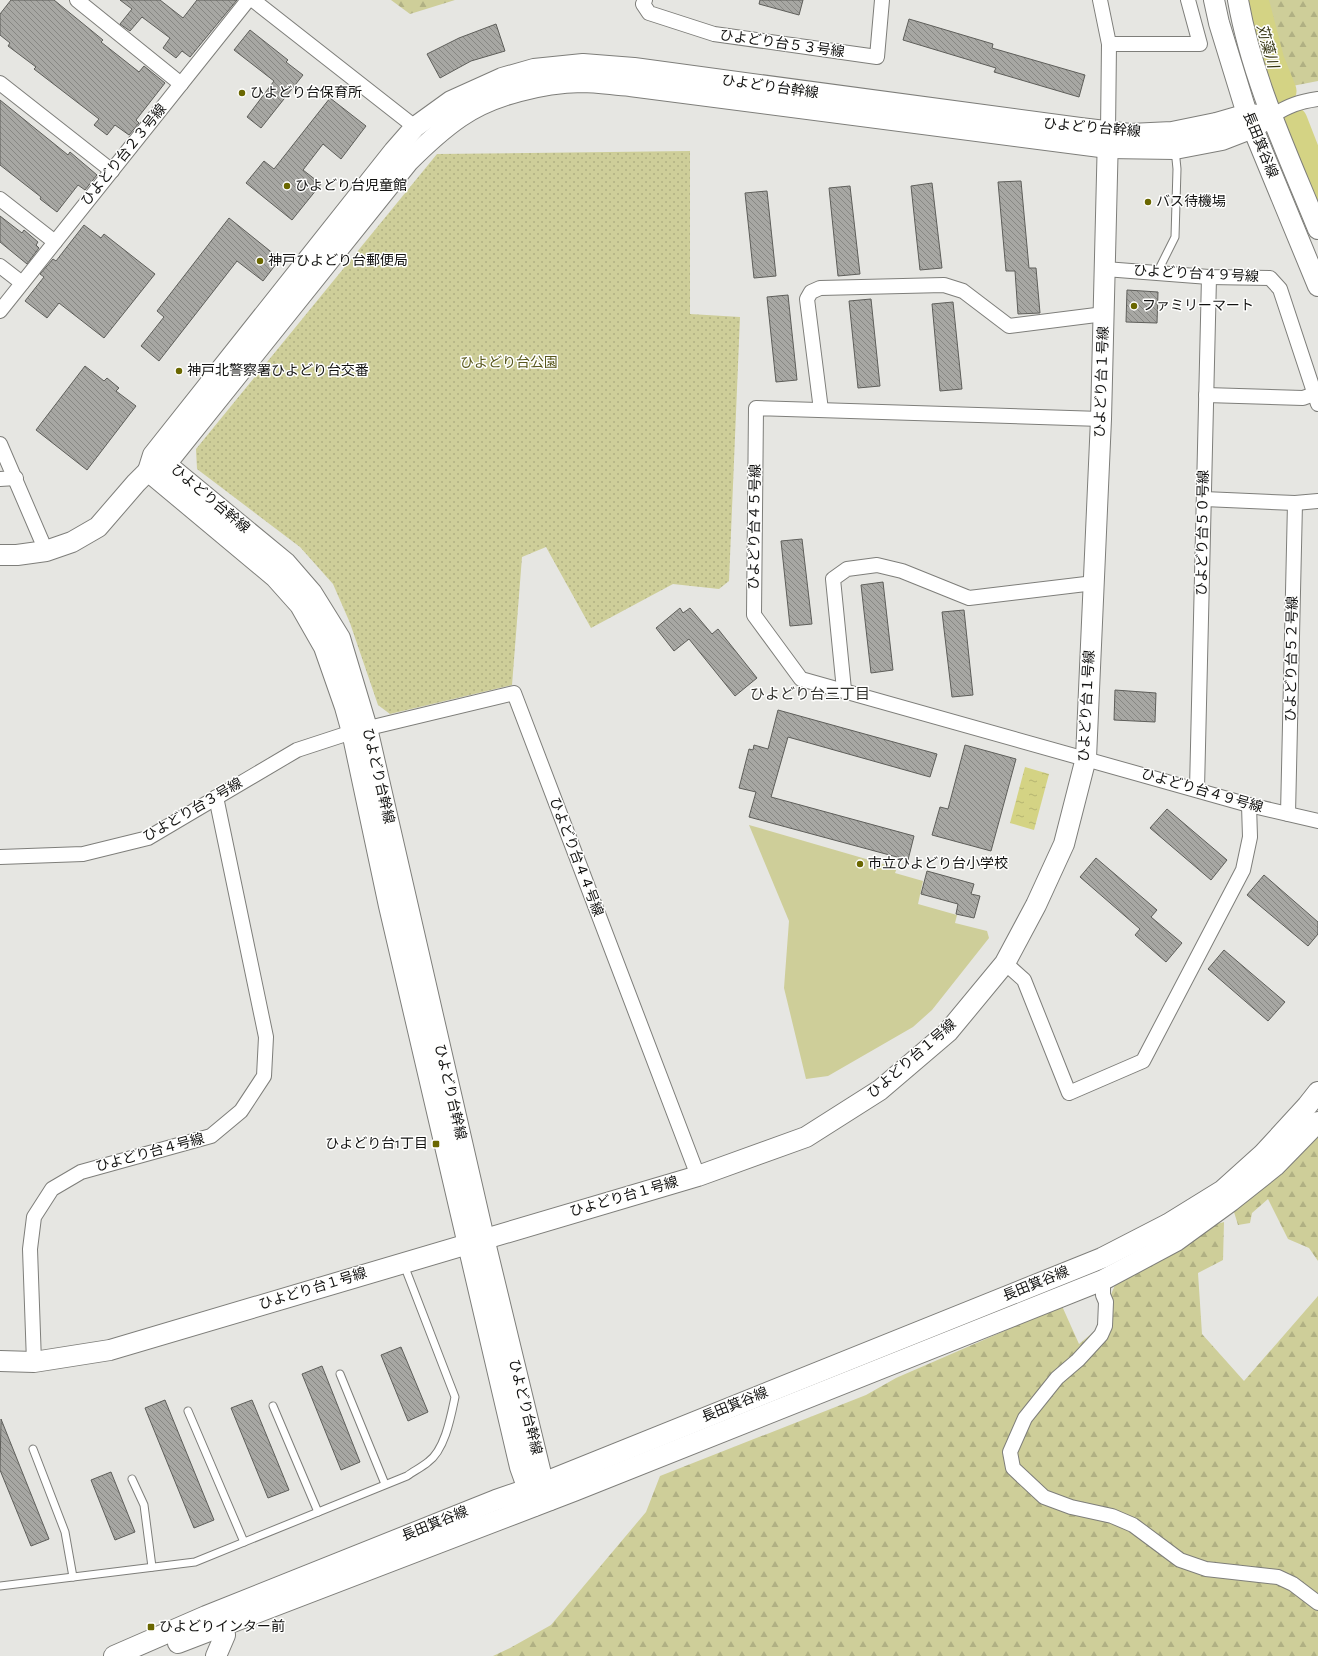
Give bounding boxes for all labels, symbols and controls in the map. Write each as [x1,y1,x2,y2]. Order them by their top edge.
water label: 苅藻川 [1254,22,1282,72]
street label: ひよどり台５３号線 [719,26,846,60]
street label: ひよどり台幹線 [721,71,820,101]
place label: ひよどり台保育所 [250,84,362,100]
marker: ひよどり台保育所 [237,88,247,98]
street label: ひよどり台２３号線 [77,100,169,208]
street label: 長田箕谷線 [1240,109,1281,180]
street label: ひよどり台幹線 [1043,115,1142,139]
place label: ひよどり台児童館 [295,177,407,193]
marker: ひよどり台児童館 [282,181,292,191]
place label: バス待機場 [1156,193,1226,209]
marker: バス待機場 [1143,197,1153,207]
place label: 神戸ひよどり台郵便局 [268,252,408,268]
marker: 神戸ひよどり台郵便局 [255,256,265,266]
street label: ひよどり台４９号線 [1133,262,1259,284]
place label: ファミリーマート [1142,299,1254,313]
marker: ファミリーマート [1129,301,1139,311]
street label: ひよどり台１号線 [1091,326,1111,438]
park label: ひよどり台公園 [460,354,558,370]
place label: 神戸北警察署ひよどり台交番 [187,362,369,378]
marker: 神戸北警察署ひよどり台交番 [174,366,184,376]
street label: ひよどり台幹線 [168,461,253,536]
street label: ひよどり台４５号線 [745,464,763,590]
street label: ひよどり台５０号線 [1193,470,1211,596]
street label: ひよどり台５２号線 [1282,596,1300,722]
street label: ひよどり台１号線 [1075,650,1097,762]
district label: ひよどり台三丁目 [750,686,870,702]
street label: ひよどり台幹線 [360,726,398,825]
street label: ひよどり台４９号線 [1140,765,1265,815]
street label: ひよどり台３号線 [140,774,245,844]
street label: ひよどり台４４号線 [547,795,607,918]
place label: 市立ひよどり台小学校 [868,855,1008,871]
marker: 市立ひよどり台小学校 [855,859,865,869]
street label: ひよどり台１号線 [864,1015,959,1101]
street label: ひよどり台幹線 [432,1042,470,1141]
street label: ひよどり台４号線 [94,1130,206,1174]
place label: ひよどり台1丁目 [325,1135,428,1151]
marker: ひよどり台1丁目 [431,1139,441,1149]
street label: ひよどり台１号線 [568,1173,680,1219]
street label: 長田箕谷線 [1000,1263,1071,1304]
street label: ひよどり台１号線 [257,1264,369,1312]
street label: ひよどり台幹線 [506,1357,546,1456]
street label: 長田箕谷線 [699,1384,770,1425]
street label: 長田箕谷線 [399,1503,470,1544]
place label: ひよどりインター前 [159,1618,285,1634]
marker: ひよどりインター前 [146,1622,156,1632]

